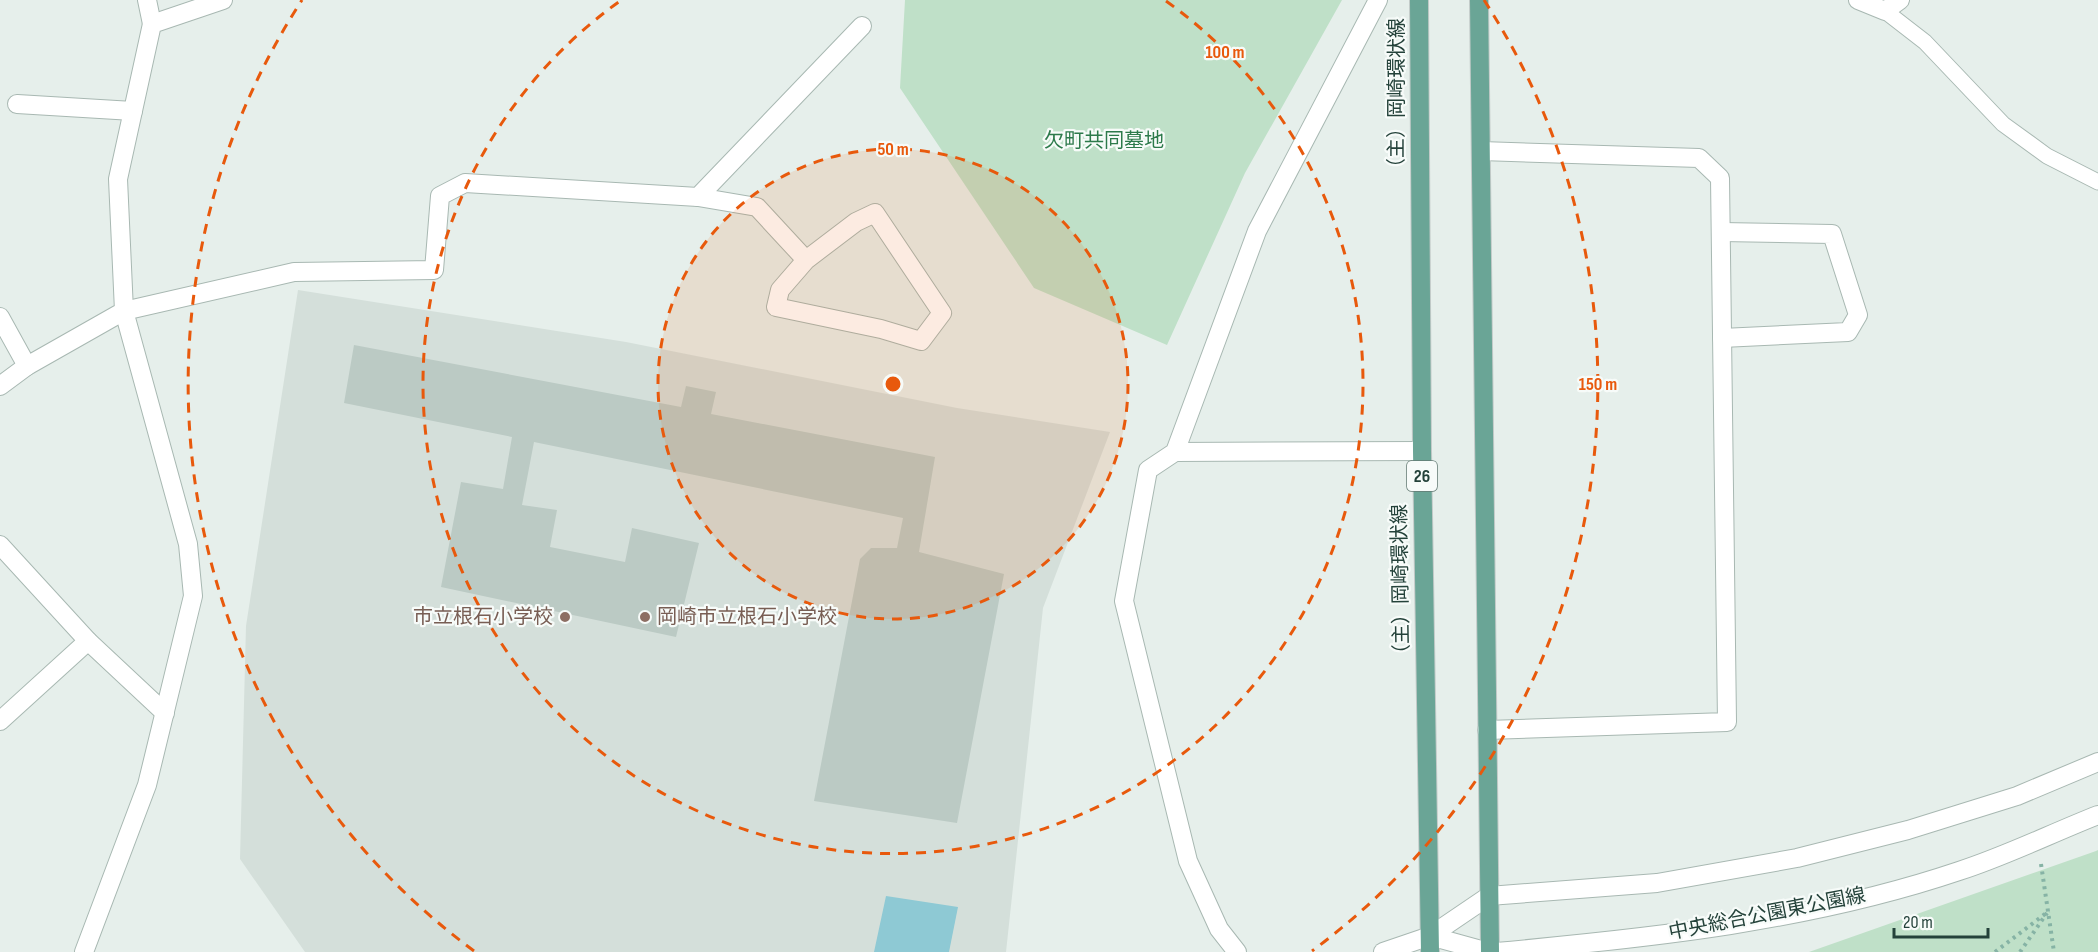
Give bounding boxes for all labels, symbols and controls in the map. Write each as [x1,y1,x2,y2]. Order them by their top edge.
street label: （主）岡崎環状線 [1385,18,1409,178]
text: 100 m [1206,42,1245,63]
park label: 欠町共同墓地 [1044,129,1164,153]
text: 50 m [877,139,909,160]
centre of rings [883,374,903,394]
text: 150 m [1579,374,1617,395]
road number: 26 [1407,461,1437,491]
street label: （主）岡崎環状線 [1388,504,1414,664]
place label: 市立根石小学校 [413,605,553,629]
place label: 岡崎市立根石小学校 [657,605,837,629]
marker: 市立根石小学校 [558,610,572,624]
marker: 岡崎市立根石小学校 [638,610,652,624]
street label: 中央総合公園東公園線 [1667,883,1867,945]
scale bar [1894,901,1988,939]
text: 20 m [1903,912,1933,933]

